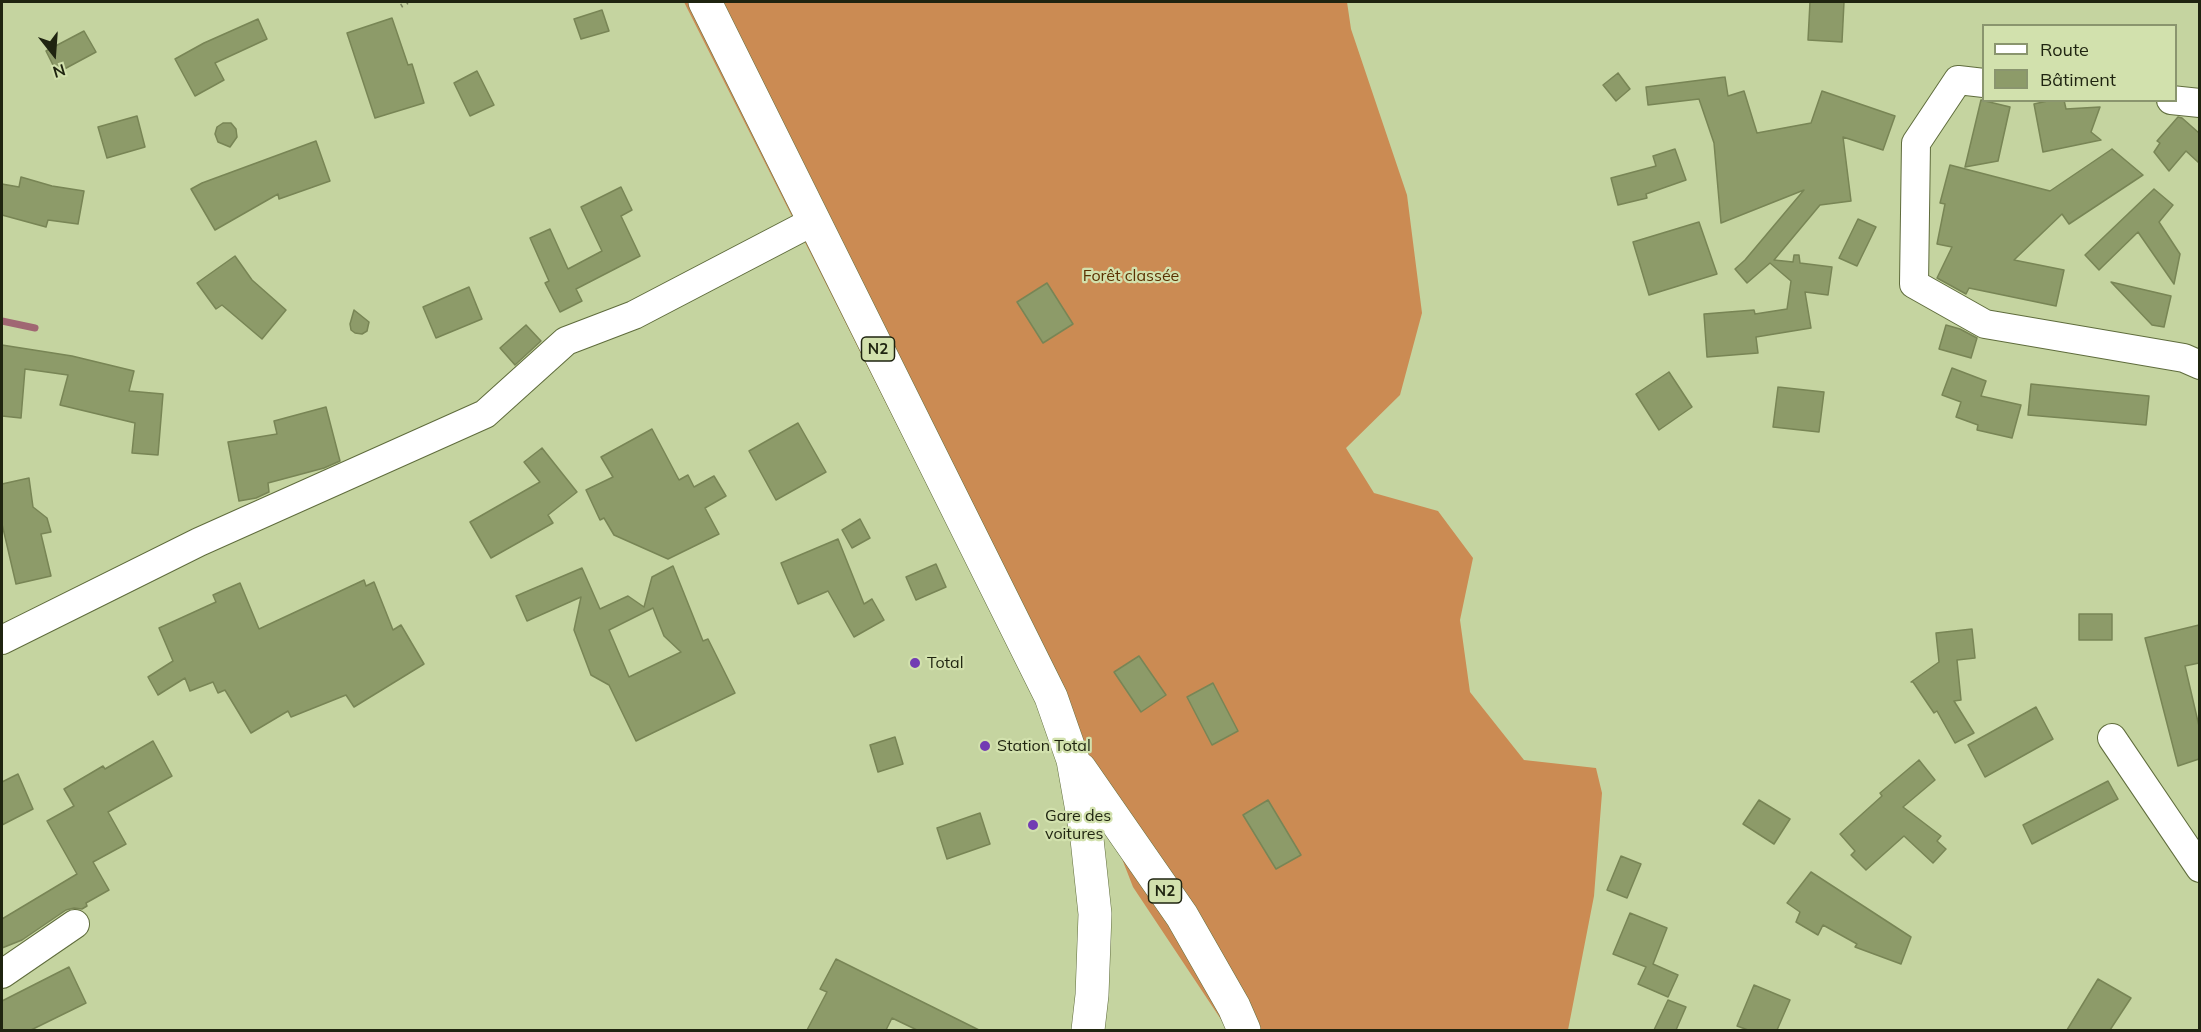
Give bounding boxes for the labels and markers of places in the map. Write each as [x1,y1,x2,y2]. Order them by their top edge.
place label: Total [927,653,964,673]
marker: Total [908,656,922,670]
place label: Station Total [997,736,1091,756]
marker: Station Total [978,739,992,753]
place label: Gare des voitures [1045,806,1111,844]
marker: Gare des voitures [1026,818,1040,832]

